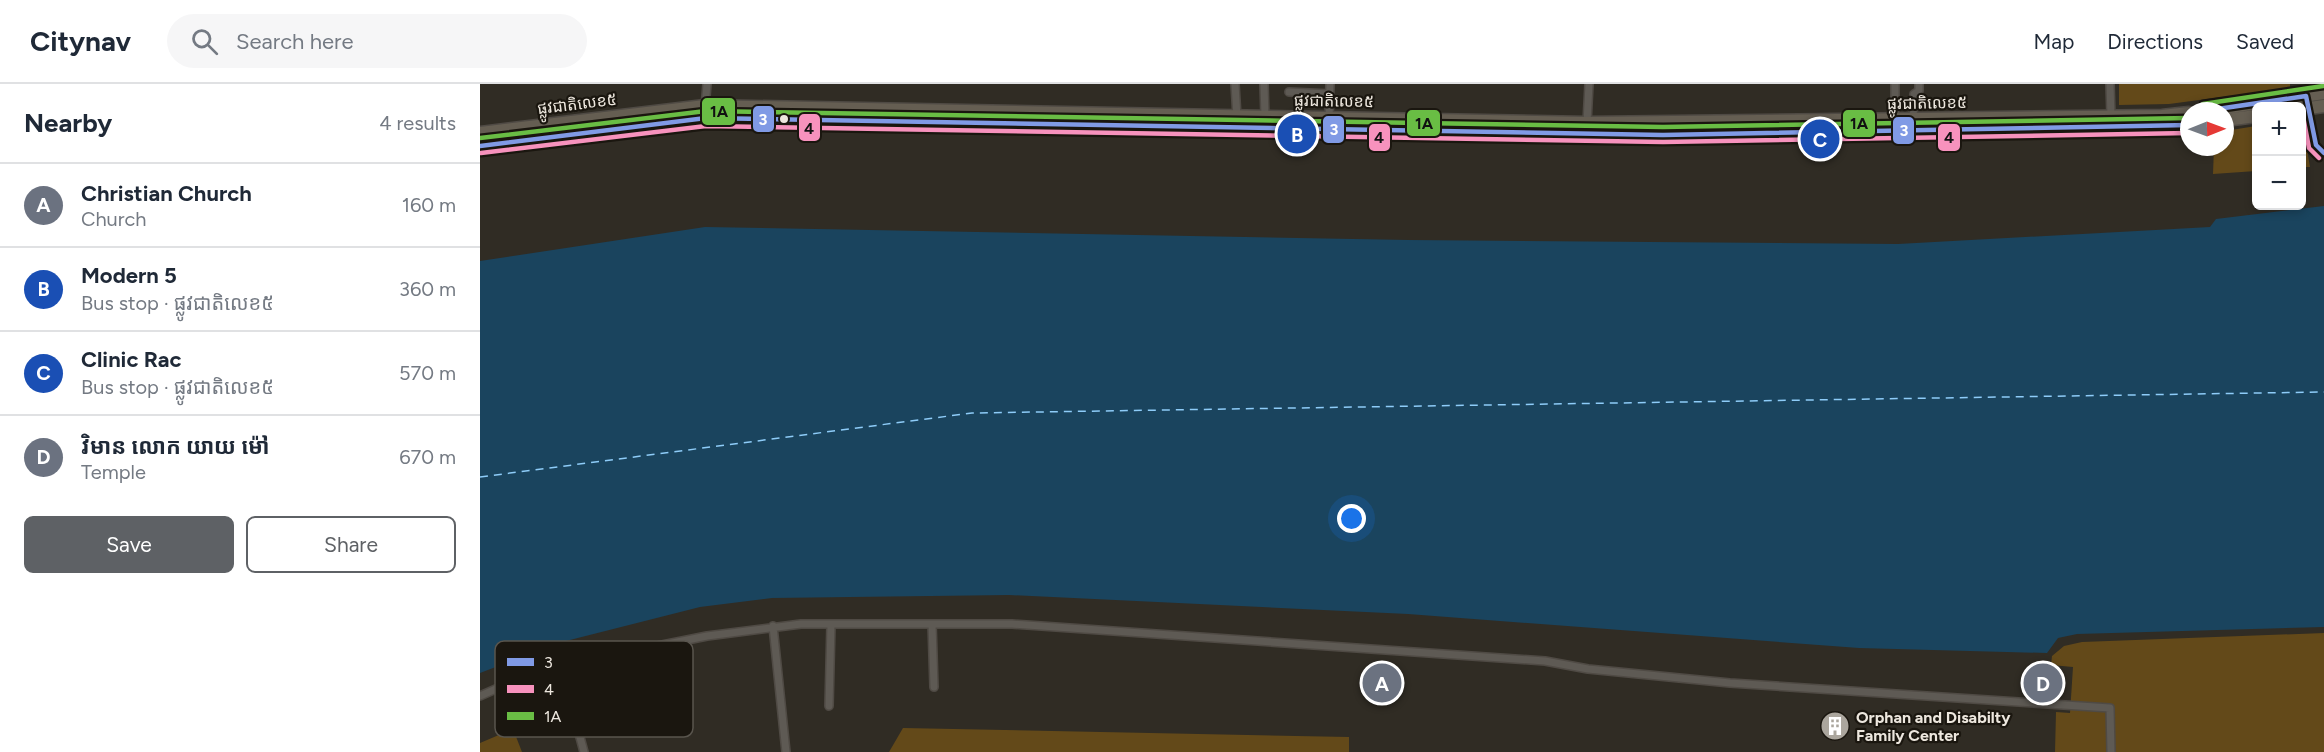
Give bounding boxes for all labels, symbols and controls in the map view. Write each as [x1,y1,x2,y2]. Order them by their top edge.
search box [167,14,587,68]
text: Citynav [30,24,131,58]
icon: search [188,25,221,58]
text: Search here [236,28,354,55]
text: Map [2033,29,2074,54]
text: Directions [2107,29,2203,54]
text: Saved [2236,29,2294,54]
street label: ផ្លូវជាតិលេខ៥ [536,90,618,123]
street label: ផ្លូវជាតិលេខ៥ [1294,91,1374,116]
street label: ផ្លូវជាតិលេខ៥ [1887,93,1967,118]
line badge: 1A [701,97,736,126]
text: 1A [710,102,729,121]
north arrow [2180,102,2234,156]
map controls [2252,102,2306,210]
button: + [2252,102,2306,156]
line badge: 3 [752,105,775,133]
text: Nearby [24,107,112,139]
line badge: 1A [1406,109,1441,137]
line badge: 1A [1842,109,1876,138]
text: 3 [759,110,768,129]
text: 4 results [379,111,456,135]
pin: B [1278,112,1316,156]
unlabelled marker [778,113,790,125]
line badge: 4 [798,113,821,142]
text: 1A [1415,114,1434,133]
text: 1A [1850,114,1869,133]
line badge: 3 [1322,115,1345,144]
pin: C [1800,116,1840,162]
line badge: 3 [1892,116,1915,145]
text: 4 [804,119,814,138]
text: 3 [1330,120,1339,139]
text: 3 [1900,121,1909,140]
line badge: 4 [1368,123,1391,152]
line badge: 4 [1937,123,1961,152]
text: 4 [1374,128,1384,147]
text: 4 [1944,128,1954,147]
button: − [2252,156,2306,210]
text: Christian Church [81,180,252,207]
text: A [36,193,51,217]
text: 160 m [402,193,456,217]
text: Church [81,207,146,231]
text: Modern 5 [81,262,177,289]
text: B [37,277,50,301]
text: 360 m [399,277,456,301]
text: Bus stop · ផ្លូវជាតិលេខ៥ [81,291,274,315]
text: Clinic Rac [81,346,182,373]
text: C [36,361,51,385]
text: 570 m [399,361,456,385]
text: Bus stop · ផ្លូវជាតិលេខ៥ [81,375,274,399]
text: វិមាន លោក យាយ ម៉ៅ [81,433,270,460]
text: D [37,445,51,469]
text: 670 m [399,445,456,469]
text: Temple [81,460,146,484]
your location [1337,504,1366,533]
button: Save [24,516,234,573]
button: Share [246,516,456,573]
legend [495,641,693,737]
text: 3 [544,653,553,672]
pin: A [1362,660,1402,706]
pin: D [2024,660,2062,706]
text: 4 [544,680,554,699]
text: 1A [544,707,562,726]
place label: Orphan and Disabilty Family Center [1856,708,2011,745]
building icon: Orphan and Disabilty Family Center [1819,710,1851,742]

